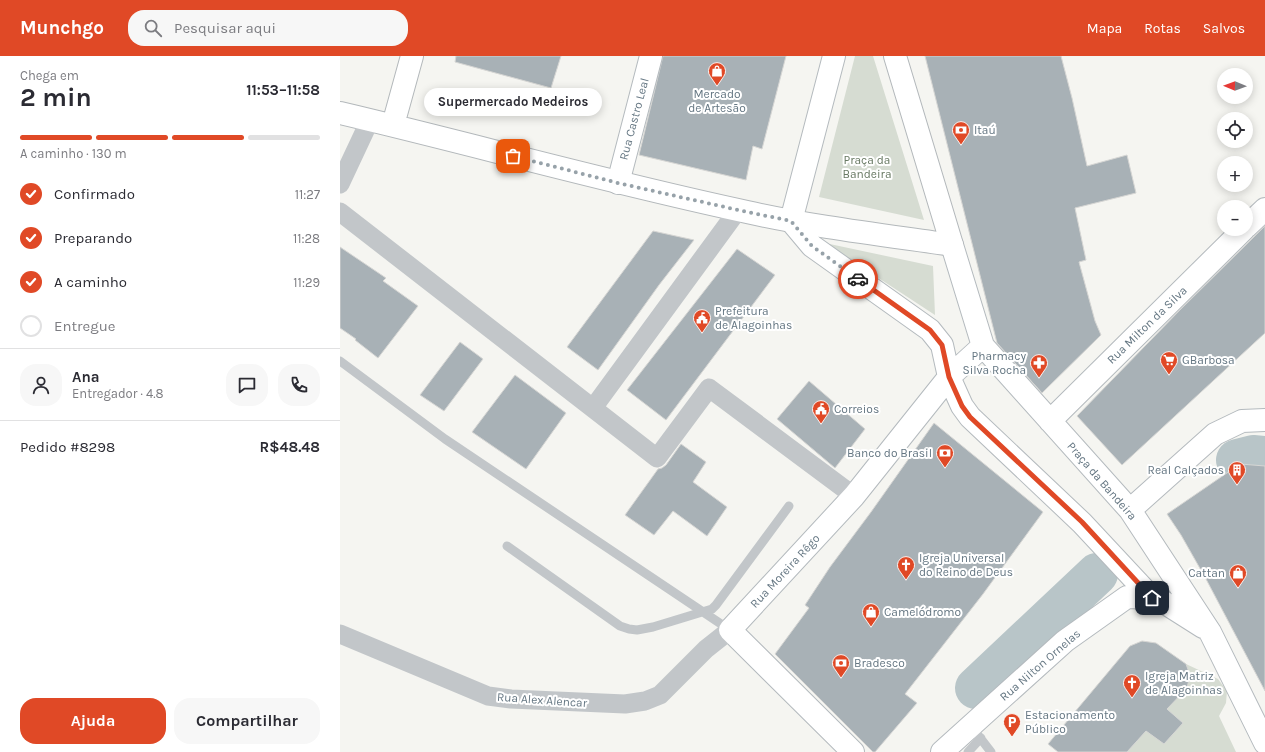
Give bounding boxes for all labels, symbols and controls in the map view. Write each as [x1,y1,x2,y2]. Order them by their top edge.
search box [128,10,408,46]
text: Munchgo [20,17,104,39]
icon: search [142,17,164,39]
text: Pesquisar aqui [174,19,276,37]
text: Mapa [1087,20,1122,37]
text: Rotas [1144,20,1181,37]
text: Salvos [1203,20,1245,37]
shop icon: Mercado de Artesão [707,61,727,86]
text: Chega em [20,68,79,83]
north arrow [1217,68,1253,104]
map controls [1217,68,1253,236]
street label: Rua Castro Leal [616,76,652,162]
text: 11:53–11:58 [246,81,320,99]
text: 2 min [20,82,92,113]
place label: Mercado de Artesão [688,87,746,115]
callout: Supermercado Medeiros [424,88,602,116]
text: Supermercado Medeiros [438,94,588,109]
button: locate [1217,112,1253,148]
bank icon: Itaú [951,120,971,145]
place label: Itaú [974,123,996,137]
pin [496,139,530,173]
icon: bag [502,145,524,167]
text: A caminho · 130 m [20,146,127,161]
park label: Praça da Bandeira [842,153,892,181]
button: + [1217,156,1253,192]
icon: check [20,183,42,205]
text: Confirmado [54,185,135,203]
text: 11:27 [295,187,320,202]
button: − [1217,200,1253,236]
icon: check [20,227,42,249]
text: Preparando [54,229,132,247]
text: 11:28 [293,231,320,246]
courier [838,259,878,299]
icon: car [847,268,869,290]
icon: check [20,271,42,293]
text: A caminho [54,273,127,291]
text: 11:29 [293,275,320,290]
street label: Rua Milton da Silva [1104,283,1190,367]
place label: Prefeitura de Alagoinhas [715,304,792,332]
public building icon: Prefeitura de Alagoinhas [692,308,712,333]
text: Entregue [54,317,116,335]
place label: Pharmacy Silva Rocha [962,349,1026,377]
supermarket icon: GBarbosa [1159,350,1179,375]
pharmacy icon: Pharmacy Silva Rocha [1029,353,1049,378]
place label: GBarbosa [1182,353,1235,367]
button: person [20,364,62,406]
button: chat [226,364,268,406]
button: phone [278,364,320,406]
text: Ana [72,368,100,386]
text: Entregador · 4.8 [72,386,163,401]
public building icon: Correios [811,399,831,424]
place label: Correios [834,402,879,416]
text: Pedido #8298 [20,438,115,456]
text: R$48.48 [260,438,320,456]
street label: Praça da Bandeira [1064,439,1140,523]
bank icon: Banco do Brasil [935,443,955,468]
place label: Banco do Brasil [847,446,932,460]
building icon: Real Calçados [1227,460,1247,485]
place label: Real Calçados [1148,463,1224,477]
street label: Rua Moreira Rêgo [747,531,823,611]
place label: Igreja Universal do Reino de Deus [919,551,1013,579]
church icon: Igreja Universal do Reino de Deus [896,555,916,580]
shop icon: Cattan [1228,563,1248,588]
place label: Cattan [1188,566,1225,580]
pin [1135,581,1169,615]
icon: home [1141,587,1163,609]
shop icon: Camelódromo [861,602,881,627]
place label: Camelódromo [884,605,961,619]
street label: Rua Nilton Ornelas [997,626,1083,704]
bank icon: Bradesco [831,653,851,678]
place label: Bradesco [854,656,905,670]
place label: Igreja Matriz de Alagoinhas [1145,669,1222,697]
church icon: Igreja Matriz de Alagoinhas [1122,673,1142,698]
street label: Rua Alex Alencar [496,690,588,710]
button: Ajuda [20,698,166,744]
button: Compartilhar [174,698,320,744]
place label: Estacionamento Público [1025,708,1115,736]
parking icon: Estacionamento Público [1002,712,1022,737]

